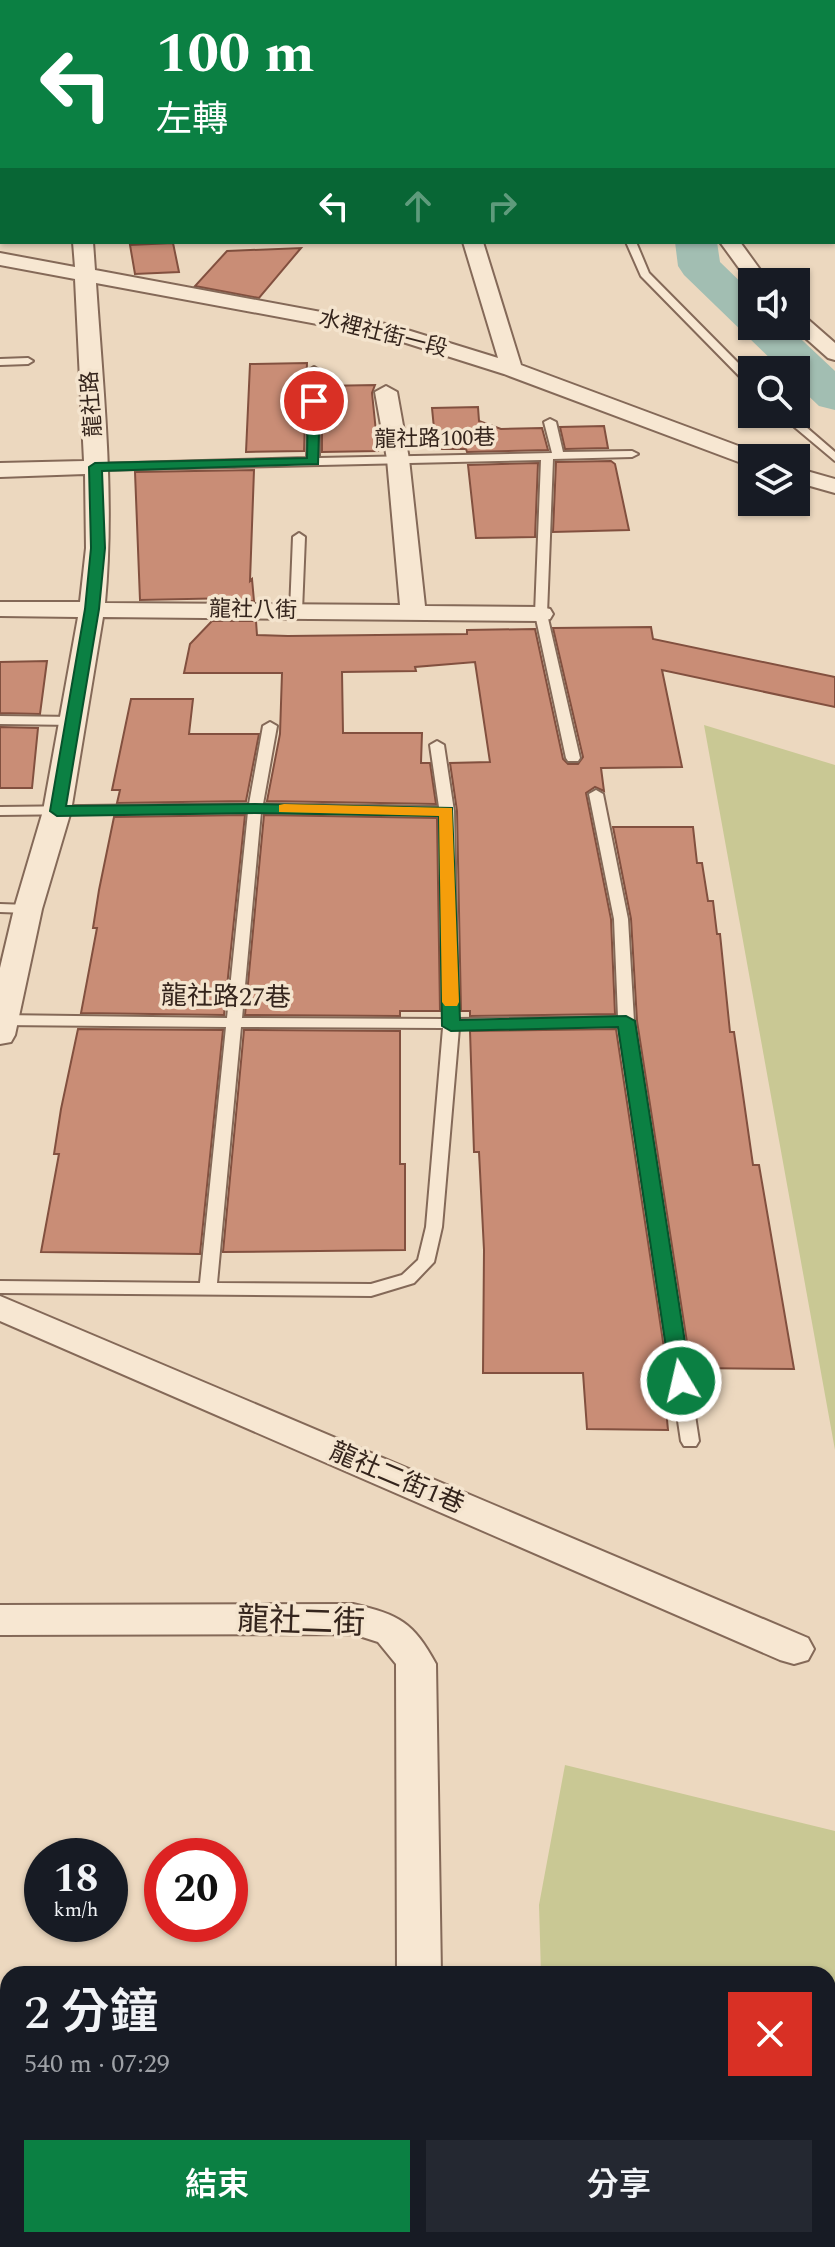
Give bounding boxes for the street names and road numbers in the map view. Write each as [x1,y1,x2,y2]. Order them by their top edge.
street label: 水裡社街一段 [315,302,451,366]
street label: 龍社路 [73,370,111,438]
street label: 龍社路100巷 [374,421,496,457]
street label: 龍社八街 [209,593,297,627]
street label: 龍社路27巷 [161,976,291,1018]
street label: 龍社二街1巷 [323,1432,471,1524]
street label: 龍社二街 [236,1595,366,1649]

